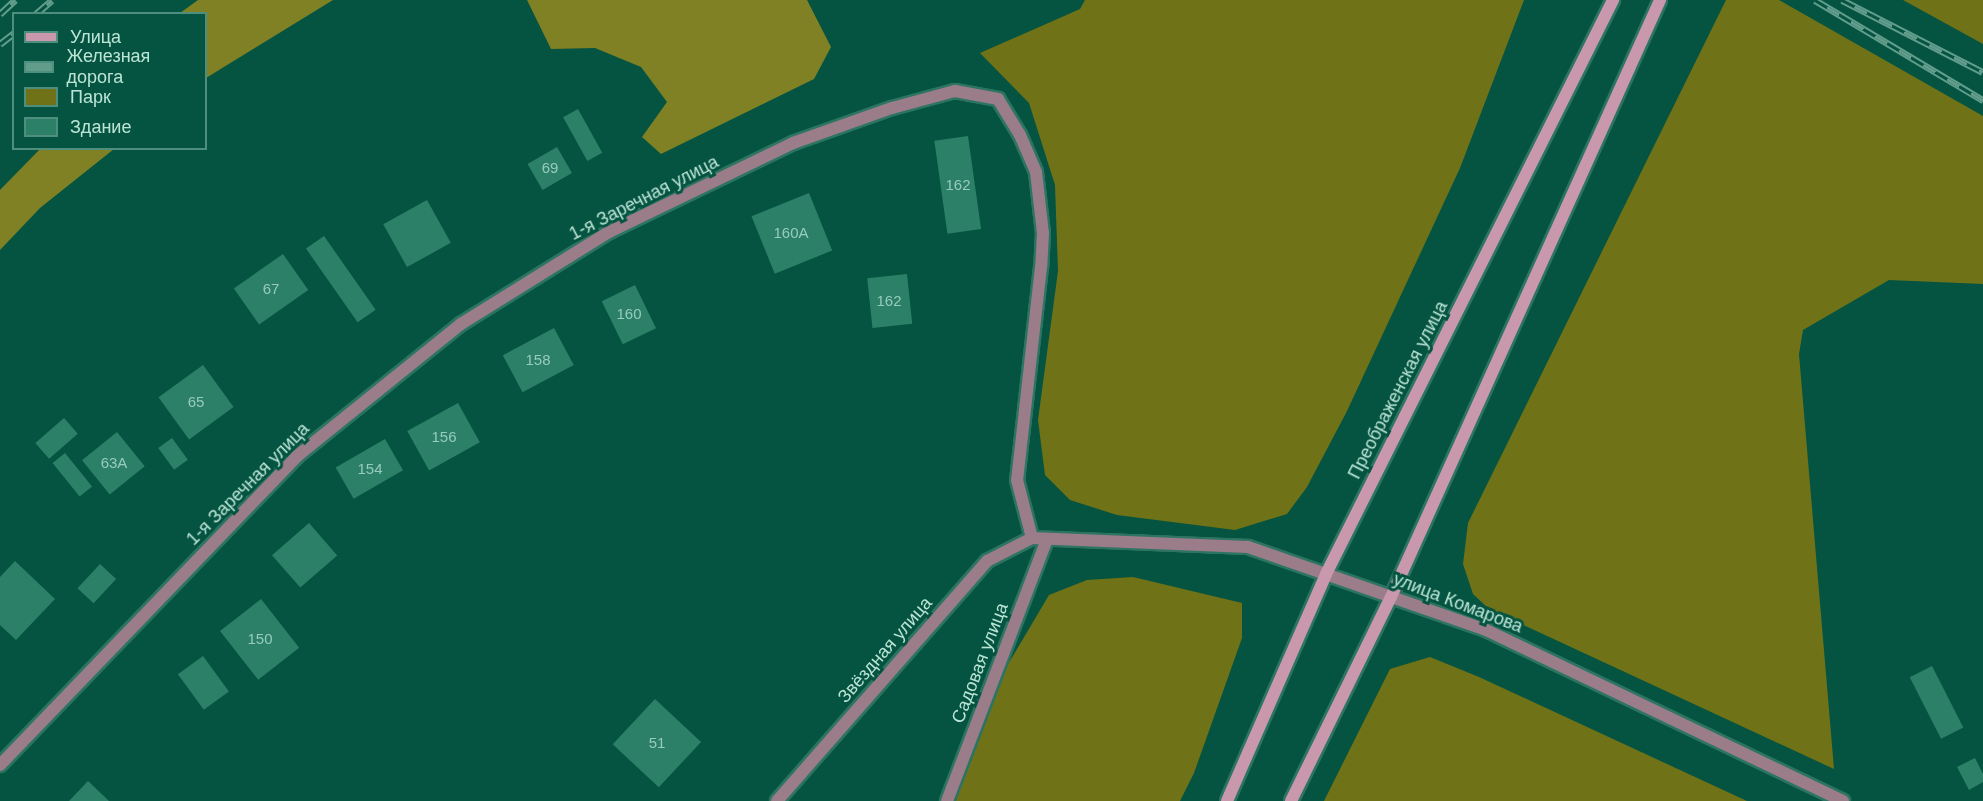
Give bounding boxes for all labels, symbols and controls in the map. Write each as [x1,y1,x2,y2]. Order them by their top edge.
legend [12,12,207,150]
text: Улица [70,27,121,47]
text: Железная дорога [66,46,150,87]
text: Парк [70,87,111,107]
text: Здание [70,117,131,137]
street label: 1-я Заречная улица [566,151,722,245]
house number: 69 [542,159,558,177]
house number: 162 [945,176,971,194]
house number: 160А [773,224,809,242]
house number: 67 [263,280,279,298]
house number: 162 [876,292,902,310]
street label: Преображенская улица [1344,297,1452,483]
house number: 160 [616,305,642,323]
house number: 158 [525,351,551,369]
house number: 65 [188,393,204,411]
street label: 1-я Заречная улица [182,418,314,550]
house number: 156 [431,428,457,446]
house number: 63А [101,454,127,472]
house number: 154 [357,460,383,478]
street label: улица Комарова [1390,568,1526,638]
street label: Звёздная улица [833,593,937,707]
street label: Садовая улица [947,600,1013,726]
house number: 150 [247,630,273,648]
house number: 51 [649,734,665,752]

